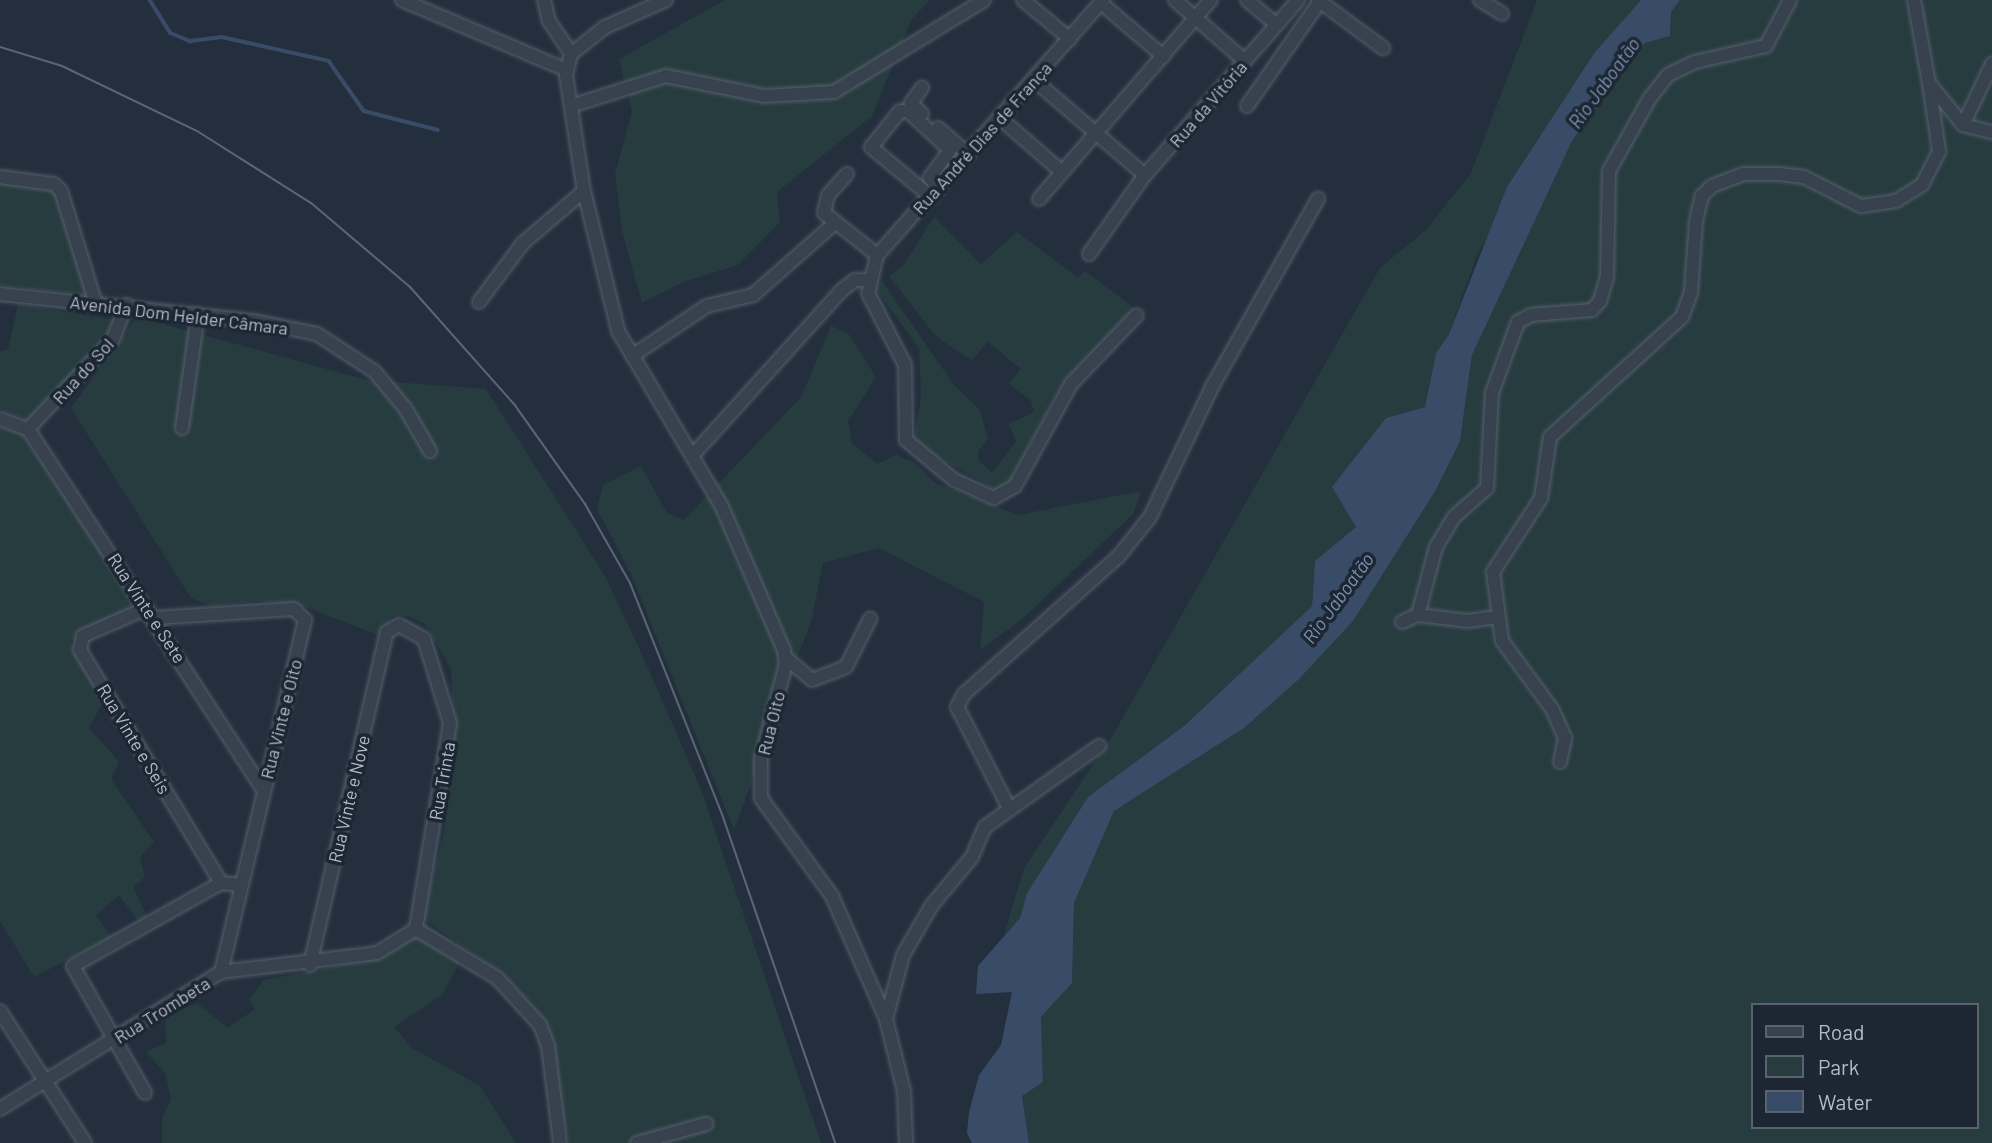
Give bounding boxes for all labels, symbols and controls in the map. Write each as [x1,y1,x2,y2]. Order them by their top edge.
water label: Rio Jaboatão [1563,33,1645,133]
street label: Rua da Vitória [1165,56,1251,152]
street label: Rua André Dias de França [908,57,1056,219]
street label: Avenida Dom Helder Câmara [69,291,289,339]
street label: Rua do Sol [48,334,118,408]
water label: Rio Jaboatão [1297,548,1379,648]
street label: Rua Vinte e Sete [103,549,191,667]
street label: Rua Vinte e Oito [256,657,306,781]
street label: Rua Vinte e Seis [93,680,175,798]
street label: Rua Oito [753,689,789,757]
street label: Rua Vinte e Nove [324,733,374,865]
street label: Rua Trinta [424,740,460,822]
street label: Rua Trombeta [110,972,214,1048]
legend [1750,1003,1978,1129]
text: Road [1818,1019,1864,1044]
text: Park [1818,1054,1859,1079]
text: Water [1818,1089,1872,1114]

